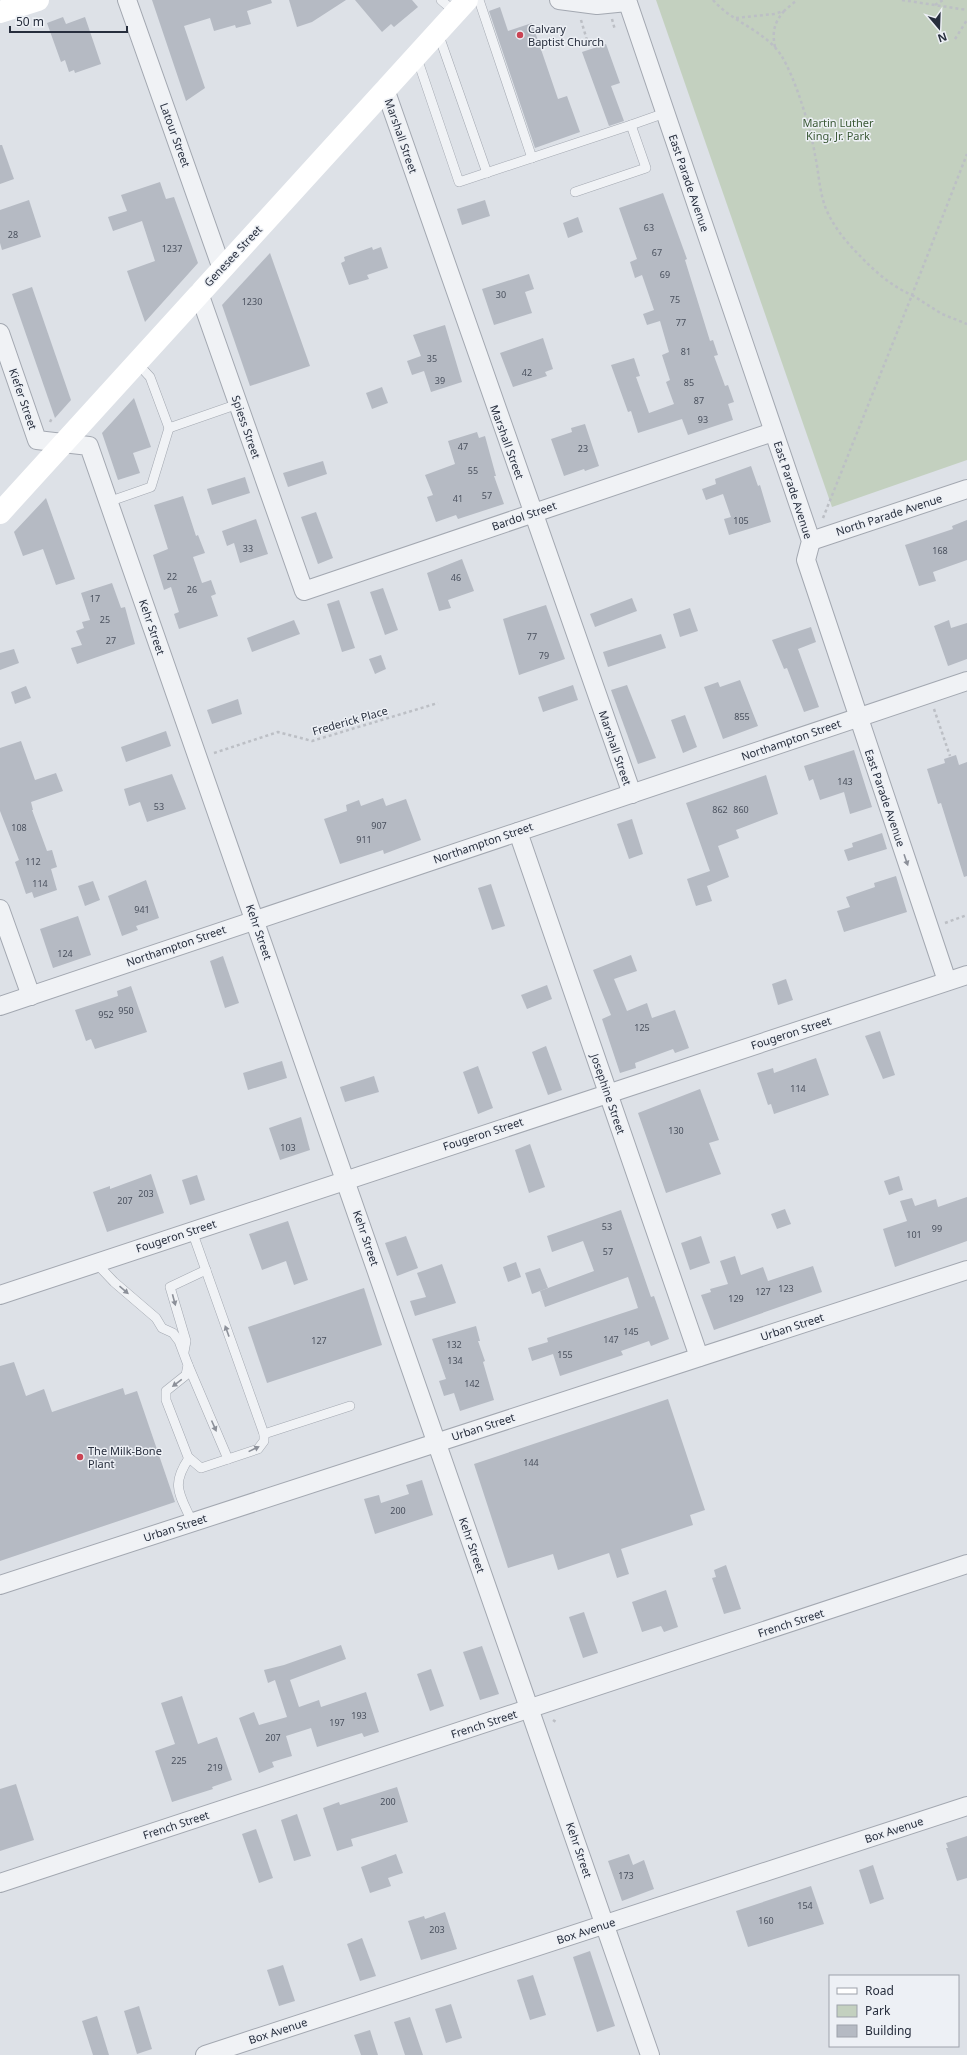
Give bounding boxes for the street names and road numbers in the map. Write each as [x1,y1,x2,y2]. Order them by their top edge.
street label: Marshall Street [382,96,421,175]
street label: Latour Street [157,101,194,169]
street label: East Parade Avenue [666,132,713,234]
street label: Genesee Street [200,222,265,289]
street label: Kiefer Street [6,366,41,432]
street label: Spiess Street [229,393,264,460]
street label: Marshall Street [487,403,528,481]
street label: East Parade Avenue [771,439,816,541]
street label: North Parade Avenue [834,490,944,539]
street label: Bardol Street [489,497,558,534]
street label: Kehr Street [136,597,169,657]
street label: Frederick Place [310,703,389,738]
street label: Marshall Street [596,708,635,787]
street label: Northampton Street [739,715,843,764]
street label: East Parade Avenue [862,747,909,849]
street label: Northampton Street [431,818,535,867]
street label: Kehr Street [243,902,276,962]
street label: Northampton Street [124,921,228,970]
street label: Fougeron Street [749,1012,833,1053]
street label: Josephine Street [587,1051,629,1136]
street label: Fougeron Street [441,1113,525,1154]
street label: Kehr Street [350,1208,383,1268]
street label: Fougeron Street [134,1215,218,1256]
street label: Urban Street [758,1309,826,1344]
street label: Urban Street [449,1409,517,1444]
street label: Urban Street [141,1510,209,1545]
street label: Kehr Street [456,1515,489,1575]
street label: French Street [756,1605,826,1640]
street label: French Street [449,1706,519,1741]
street label: French Street [141,1807,211,1842]
street label: Box Avenue [863,1813,925,1846]
street label: Kehr Street [563,1820,596,1880]
street label: Box Avenue [555,1914,617,1947]
street label: Box Avenue [247,2014,309,2047]

